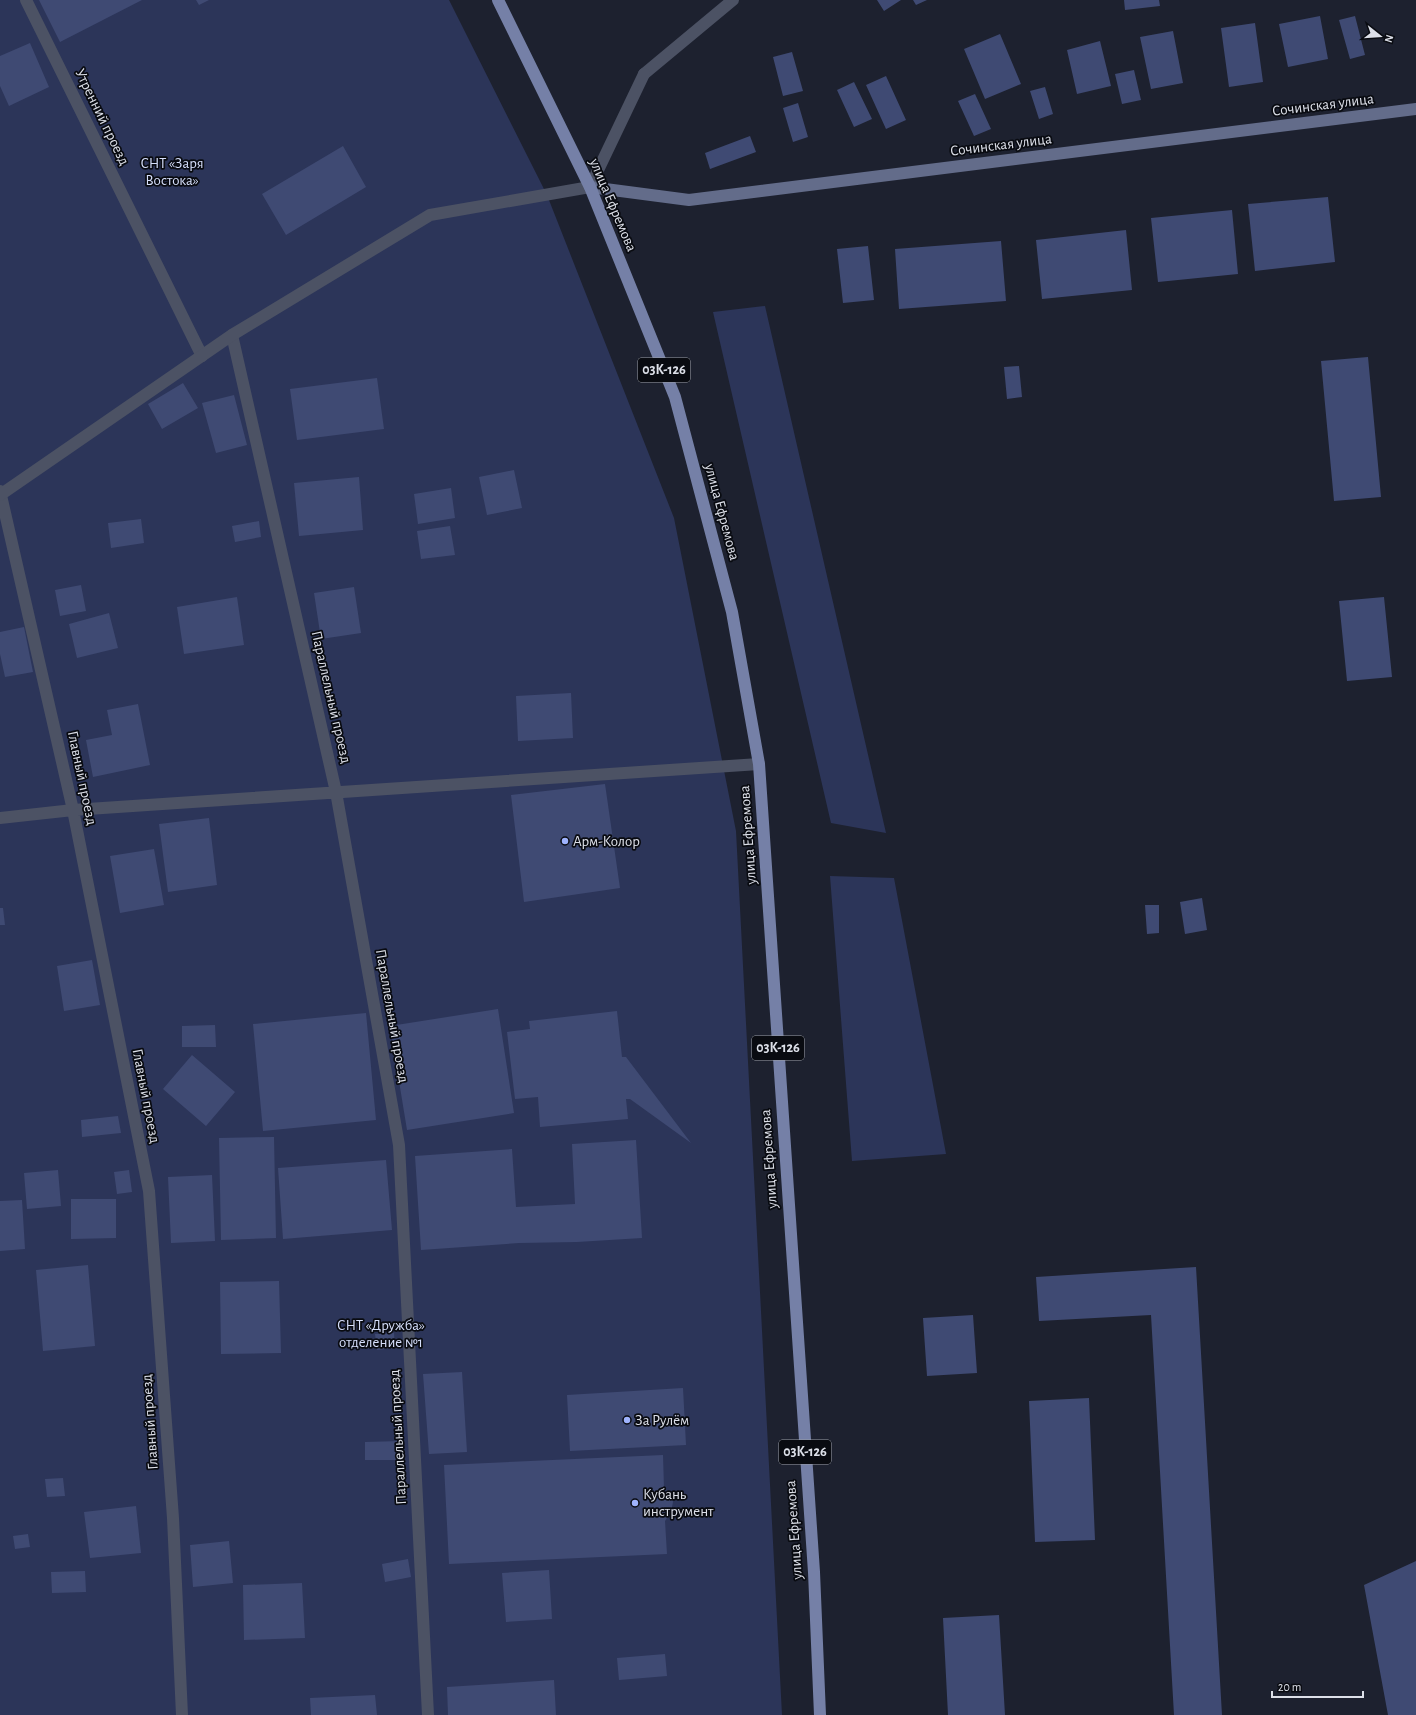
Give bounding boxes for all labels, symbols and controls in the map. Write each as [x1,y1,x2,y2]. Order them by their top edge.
north arrow [1360,16,1400,56]
text: N [1383,34,1395,44]
street label: Утренний проезд [72,66,132,168]
street label: Сочинская улица [1271,91,1375,119]
street label: Сочинская улица [949,131,1053,159]
street label: улица Ефремова [586,155,639,254]
park label: СНТ «Заря Востока» [140,156,204,188]
road number: 03К-126 [638,358,690,382]
street label: улица Ефремова [702,461,742,562]
street label: Параллельный проезд [308,629,354,765]
street label: Главный проезд [65,730,99,826]
street label: улица Ефремова [737,785,759,886]
place label: Арм-Колор [573,834,640,849]
marker: Арм-Колор [560,836,570,846]
street label: Параллельный проезд [373,948,411,1084]
road number: 03К-126 [752,1036,804,1060]
street label: Главный проезд [129,1047,163,1145]
street label: улица Ефремова [758,1109,780,1210]
park label: СНТ «Дружба» отделение №1 [337,1318,425,1350]
street label: Параллельный проезд [387,1369,409,1505]
street label: Главный проезд [139,1374,161,1470]
place label: За Рулём [635,1413,689,1428]
marker: За Рулём [622,1415,632,1425]
road number: 03К-126 [779,1440,831,1464]
street label: улица Ефремова [783,1480,805,1581]
place label: Кубань инструмент [643,1487,714,1519]
marker: Кубань инструмент [630,1498,640,1508]
scale bar [1272,1673,1363,1699]
text: 20 m [1278,1681,1301,1693]

